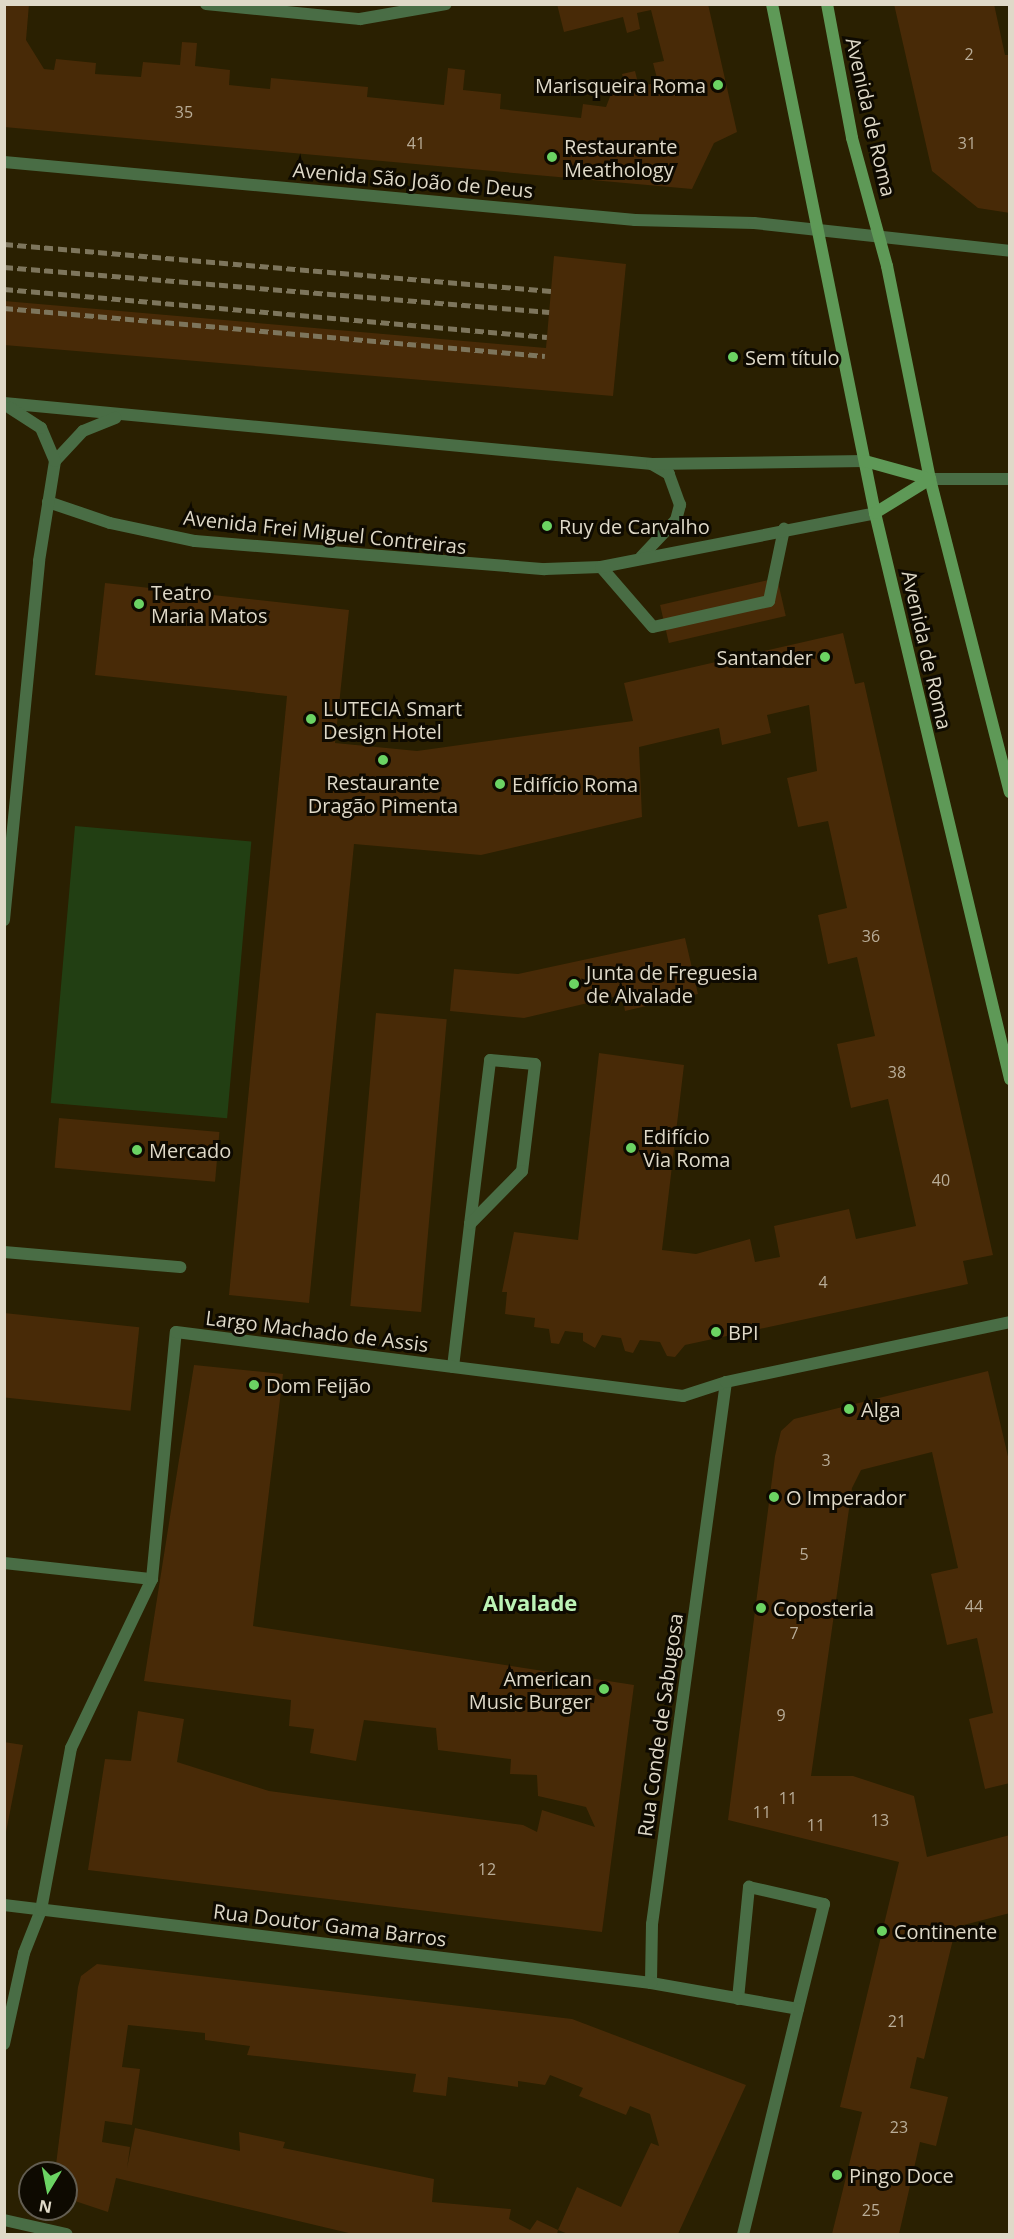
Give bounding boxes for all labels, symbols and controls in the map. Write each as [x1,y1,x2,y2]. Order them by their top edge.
street label: Avenida de Roma [841,35,901,199]
house number: 2 [964,44,974,64]
place label: Marisqueira Roma [535,73,706,97]
marker: Marisqueira Roma [711,78,725,92]
house number: 35 [175,102,193,122]
house number: 41 [407,133,425,153]
house number: 31 [958,133,976,153]
place label: Restaurante Meathology [564,134,678,181]
marker: Restaurante Meathology [545,150,559,164]
street label: Avenida São João de Deus [292,158,534,202]
place label: Sem título [745,345,840,369]
marker: Sem título [726,350,740,364]
street label: Avenida Frei Miguel Contreiras [182,505,468,559]
place label: Ruy de Carvalho [559,514,710,538]
marker: Ruy de Carvalho [540,519,554,533]
street label: Avenida de Roma [897,568,957,732]
place label: Teatro Maria Matos [151,580,267,627]
marker: Teatro Maria Matos [132,597,146,611]
place label: Santander [717,645,813,669]
marker: Santander [818,650,832,664]
place label: LUTECIA Smart Design Hotel [323,696,462,743]
marker: LUTECIA Smart Design Hotel [304,712,318,726]
marker: Restaurante Dragão Pimenta [376,753,390,767]
place label: Restaurante Dragão Pimenta [308,770,458,817]
place label: Edifício Roma [512,772,638,796]
marker: Edifício Roma [493,777,507,791]
house number: 36 [862,926,880,946]
place label: Junta de Freguesia de Alvalade [586,960,758,1007]
marker: Junta de Freguesia de Alvalade [567,977,581,991]
house number: 38 [888,1062,906,1082]
place label: Edifício Via Roma [643,1124,730,1171]
place label: Mercado [149,1138,231,1162]
marker: Edifício Via Roma [624,1141,638,1155]
marker: Mercado [130,1143,144,1157]
house number: 40 [932,1170,950,1190]
house number: 4 [818,1272,828,1292]
street label: Largo Machado de Assis [204,1305,430,1357]
place label: BPI [728,1320,759,1344]
marker: BPI [709,1325,723,1339]
place label: Dom Feijão [266,1373,371,1397]
marker: Dom Feijão [247,1378,261,1392]
place label: Alga [861,1397,901,1421]
marker: Alga [842,1402,856,1416]
house number: 3 [821,1450,831,1470]
place label: O Imperador [786,1485,906,1509]
marker: O Imperador [767,1490,781,1504]
house number: 5 [799,1544,809,1564]
district label: Alvalade [483,1590,577,1616]
place label: Coposteria [773,1596,874,1620]
house number: 44 [965,1596,983,1616]
marker: Coposteria [754,1601,768,1615]
street label: Rua Conde de Sabugosa [632,1612,688,1838]
house number: 7 [789,1623,799,1643]
place label: American Music Burger [469,1666,592,1713]
marker: American Music Burger [597,1682,611,1696]
house number: 9 [776,1705,786,1725]
house number: 11 [779,1788,797,1808]
house number: 11 [753,1802,771,1822]
house number: 13 [871,1810,889,1830]
house number: 11 [807,1815,825,1835]
house number: 12 [478,1859,496,1879]
street label: Rua Doutor Gama Barros [212,1899,448,1951]
place label: Continente [894,1919,997,1943]
marker: Continente [875,1924,889,1938]
house number: 21 [888,2011,906,2031]
house number: 23 [890,2117,908,2137]
north arrow [18,2161,78,2221]
place label: Pingo Doce [849,2163,954,2187]
marker: Pingo Doce [830,2168,844,2182]
text: N [37,2195,54,2219]
house number: 25 [862,2200,880,2220]

